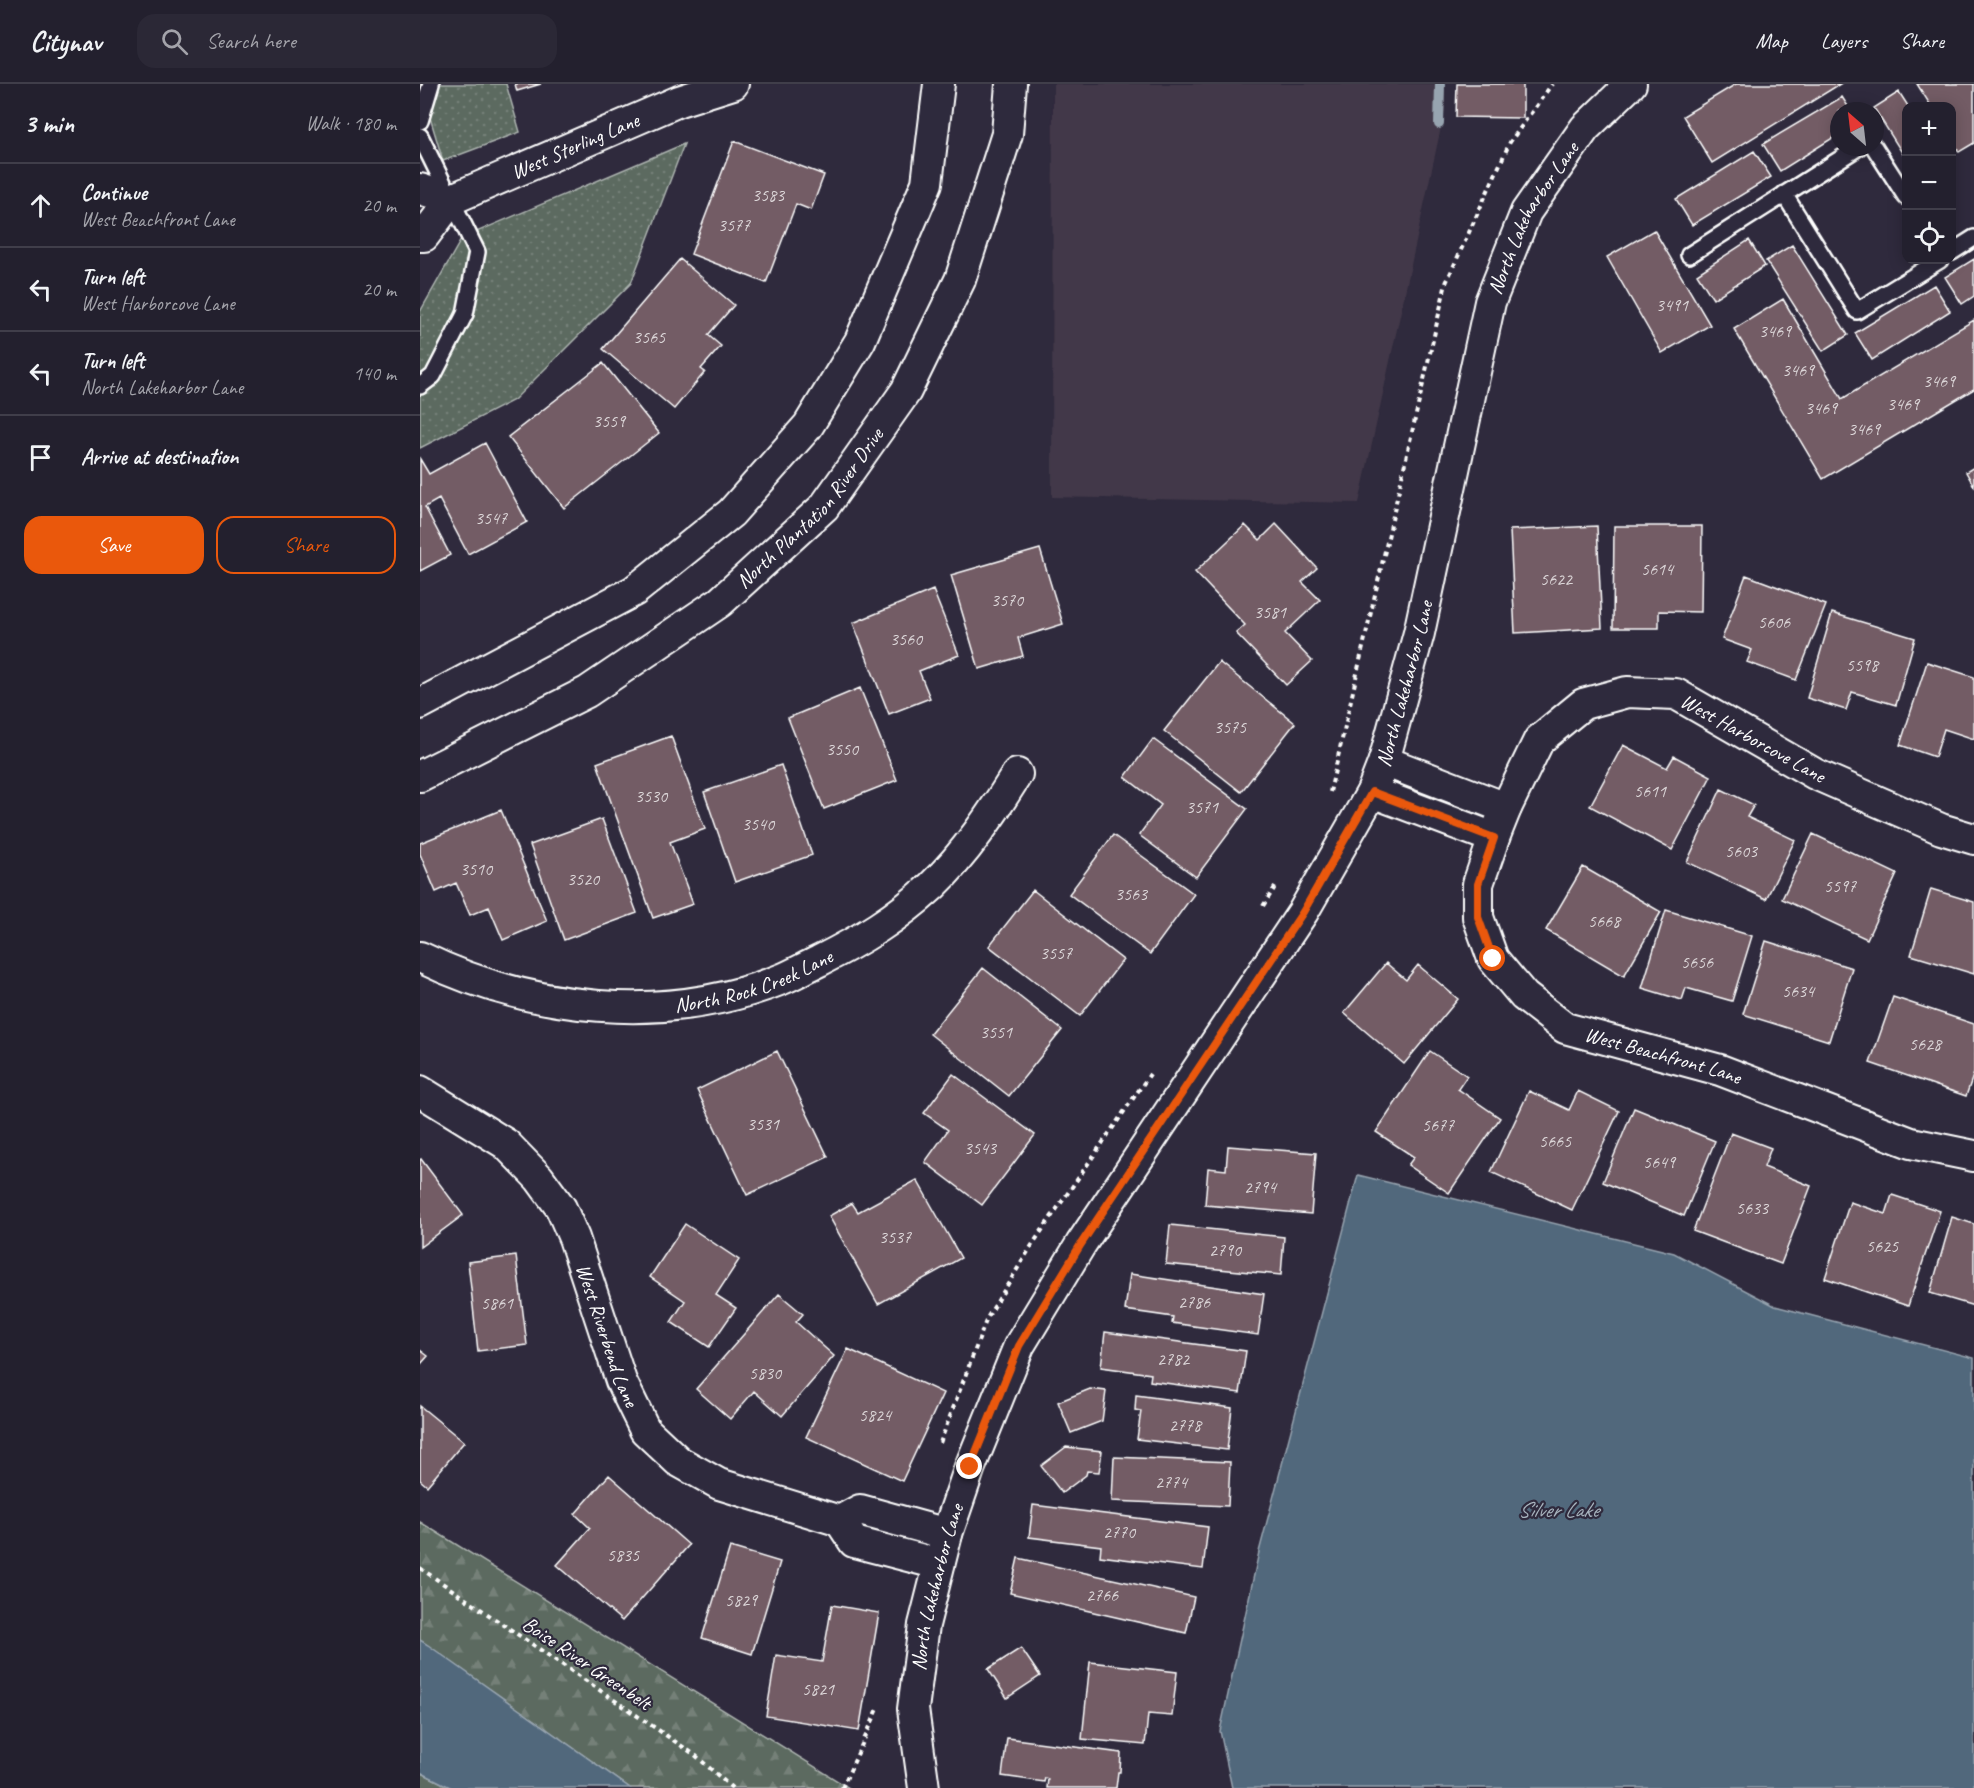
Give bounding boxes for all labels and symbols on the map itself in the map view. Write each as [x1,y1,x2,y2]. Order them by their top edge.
north arrow [1830,102,1884,156]
street label: West Sterling Lane [507,106,644,185]
street label: North Lakeharbor Lane [1481,135,1586,298]
house number: 3583 [752,184,786,206]
house number: 3577 [718,214,751,236]
house number: 3491 [1656,294,1689,316]
house number: 3469 [1759,320,1793,342]
house number: 3565 [633,326,666,348]
house number: 3469 [1782,359,1816,381]
house number: 3469 [1923,370,1957,392]
house number: 3469 [1887,393,1921,415]
house number: 3469 [1805,397,1839,419]
house number: 3559 [593,410,627,432]
house number: 3469 [1848,418,1882,440]
street label: North Plantation River Drive [731,422,890,594]
house number: 3547 [475,507,508,529]
house number: 5614 [1641,558,1675,580]
house number: 5622 [1540,568,1574,590]
house number: 3570 [991,589,1025,611]
street label: North Lakeharbor Lane [1370,596,1439,770]
house number: 3581 [1254,601,1287,623]
house number: 5606 [1758,611,1791,633]
house number: 3560 [890,628,924,650]
house number: 5598 [1846,654,1880,676]
street label: West Harborcove Lane [1676,688,1832,790]
house number: 3575 [1214,716,1247,738]
house number: 3550 [826,738,860,760]
house number: 5611 [1634,780,1667,802]
house number: 3530 [635,785,669,807]
house number: 3571 [1186,796,1219,818]
house number: 3540 [742,813,776,835]
house number: 5603 [1725,840,1759,862]
house number: 3510 [460,858,494,880]
house number: 3520 [567,868,601,890]
house number: 5597 [1824,875,1857,897]
house number: 3563 [1115,883,1149,905]
house number: 5668 [1588,910,1622,932]
house number: 3557 [1040,942,1073,964]
street label: North Rock Creek Lane [673,943,838,1018]
route start [1479,945,1505,971]
house number: 5656 [1681,951,1714,973]
house number: 5634 [1782,980,1816,1002]
house number: 3551 [980,1021,1013,1043]
street label: West Beachfront Lane [1582,1021,1746,1090]
house number: 5628 [1909,1033,1943,1055]
house number: 3531 [747,1113,780,1135]
house number: 5677 [1422,1114,1455,1136]
house number: 5665 [1539,1130,1572,1152]
house number: 3543 [964,1137,998,1159]
house number: 5649 [1643,1151,1677,1173]
house number: 2794 [1244,1176,1278,1198]
house number: 5633 [1736,1197,1770,1219]
house number: 3537 [879,1226,912,1248]
house number: 5625 [1866,1235,1899,1257]
house number: 2790 [1209,1239,1243,1261]
street label: West Riverbend Lane [570,1260,645,1412]
house number: 2786 [1178,1291,1211,1313]
house number: 5861 [481,1292,514,1314]
house number: 2782 [1157,1348,1191,1370]
house number: 5830 [749,1362,783,1384]
house number: 5824 [859,1404,893,1426]
house number: 2778 [1169,1414,1203,1436]
route end [956,1453,982,1479]
house number: 2774 [1155,1471,1189,1493]
water label: Silver Lake [1518,1496,1602,1524]
street label: North Lakeharbor Lane [905,1499,970,1672]
house number: 2770 [1103,1521,1137,1543]
house number: 5835 [607,1544,640,1566]
house number: 2766 [1086,1584,1119,1606]
house number: 5829 [725,1589,759,1611]
street label: Boise River Greenbelt [518,1610,658,1717]
house number: 5821 [802,1678,835,1700]

